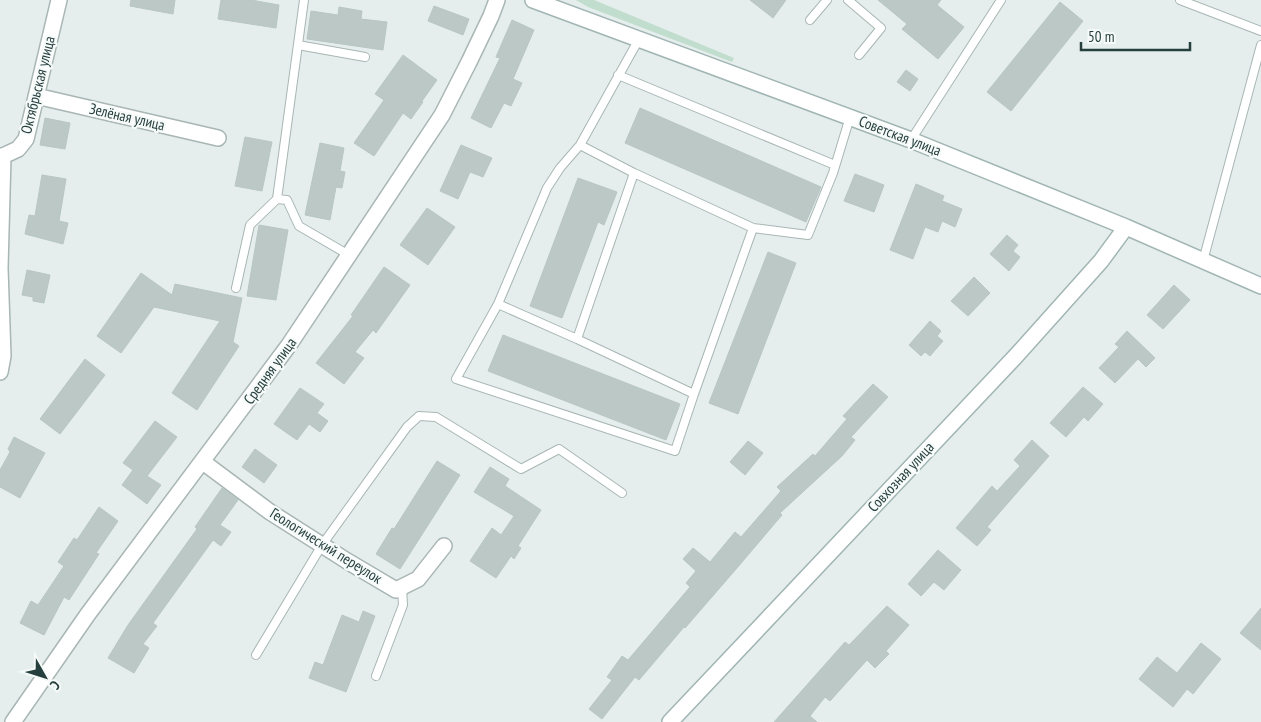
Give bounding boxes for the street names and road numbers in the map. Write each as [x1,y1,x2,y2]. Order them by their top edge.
street label: Октябрьская улица [16,34,59,136]
street label: Зелёная улица [87,99,167,134]
street label: Советская улица [856,111,944,160]
street label: Средняя улица [239,334,300,408]
street label: Совхозная улица [863,438,938,516]
street label: Геологический переулок [267,503,386,588]

